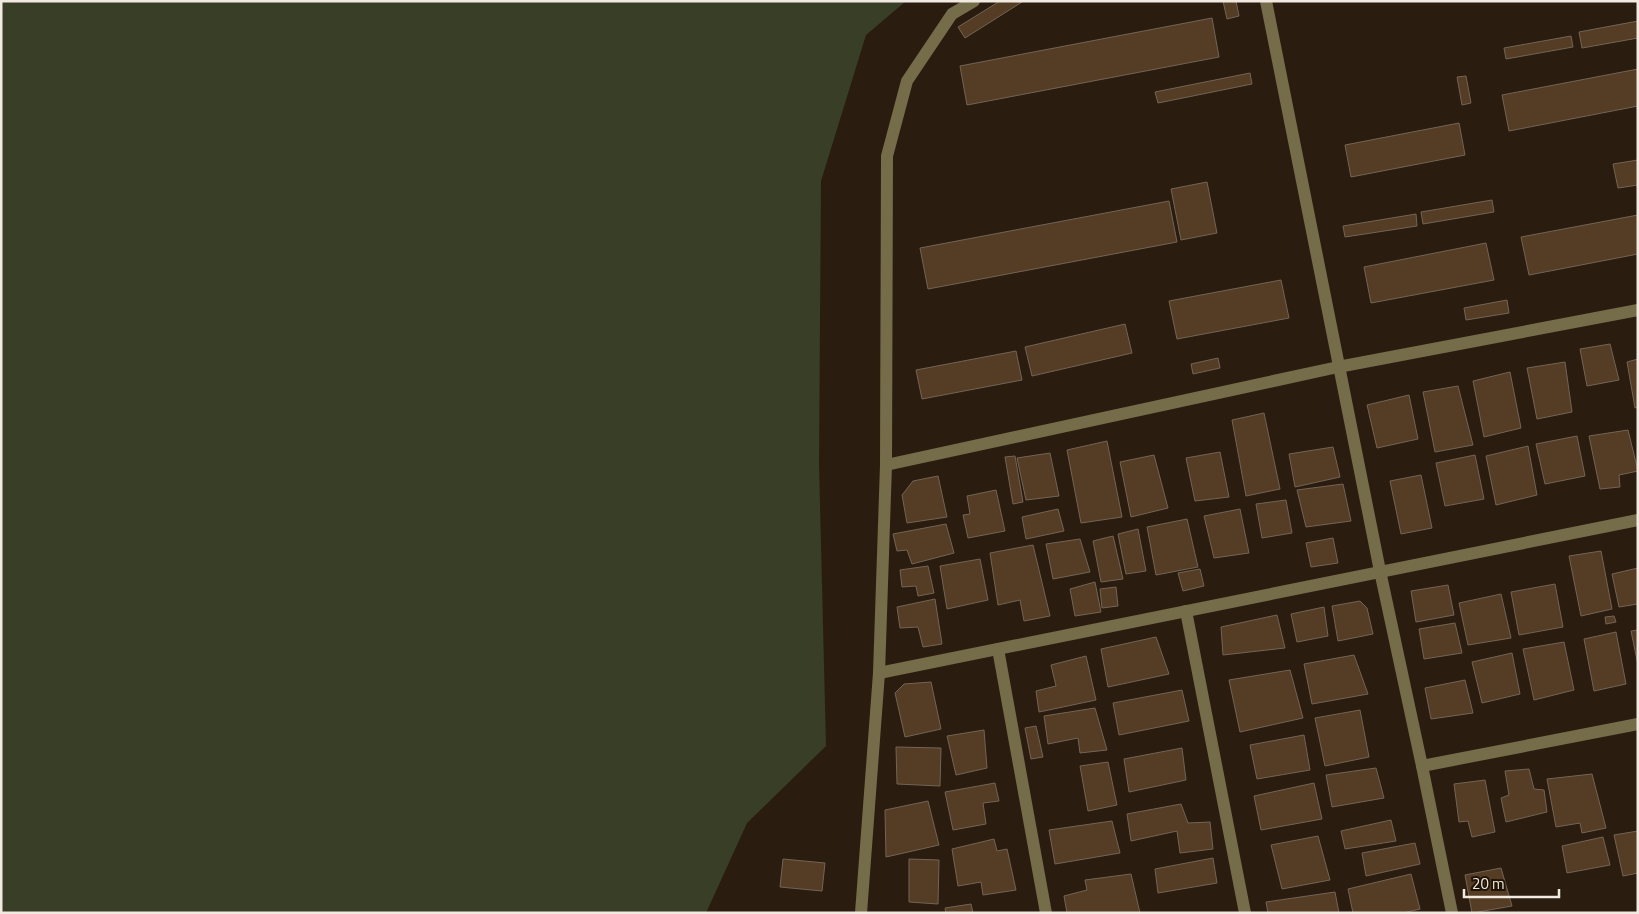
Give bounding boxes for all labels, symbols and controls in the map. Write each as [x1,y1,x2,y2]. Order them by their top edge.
scale bar [1464,866,1559,898]
text: 20 m [1472,872,1505,895]

